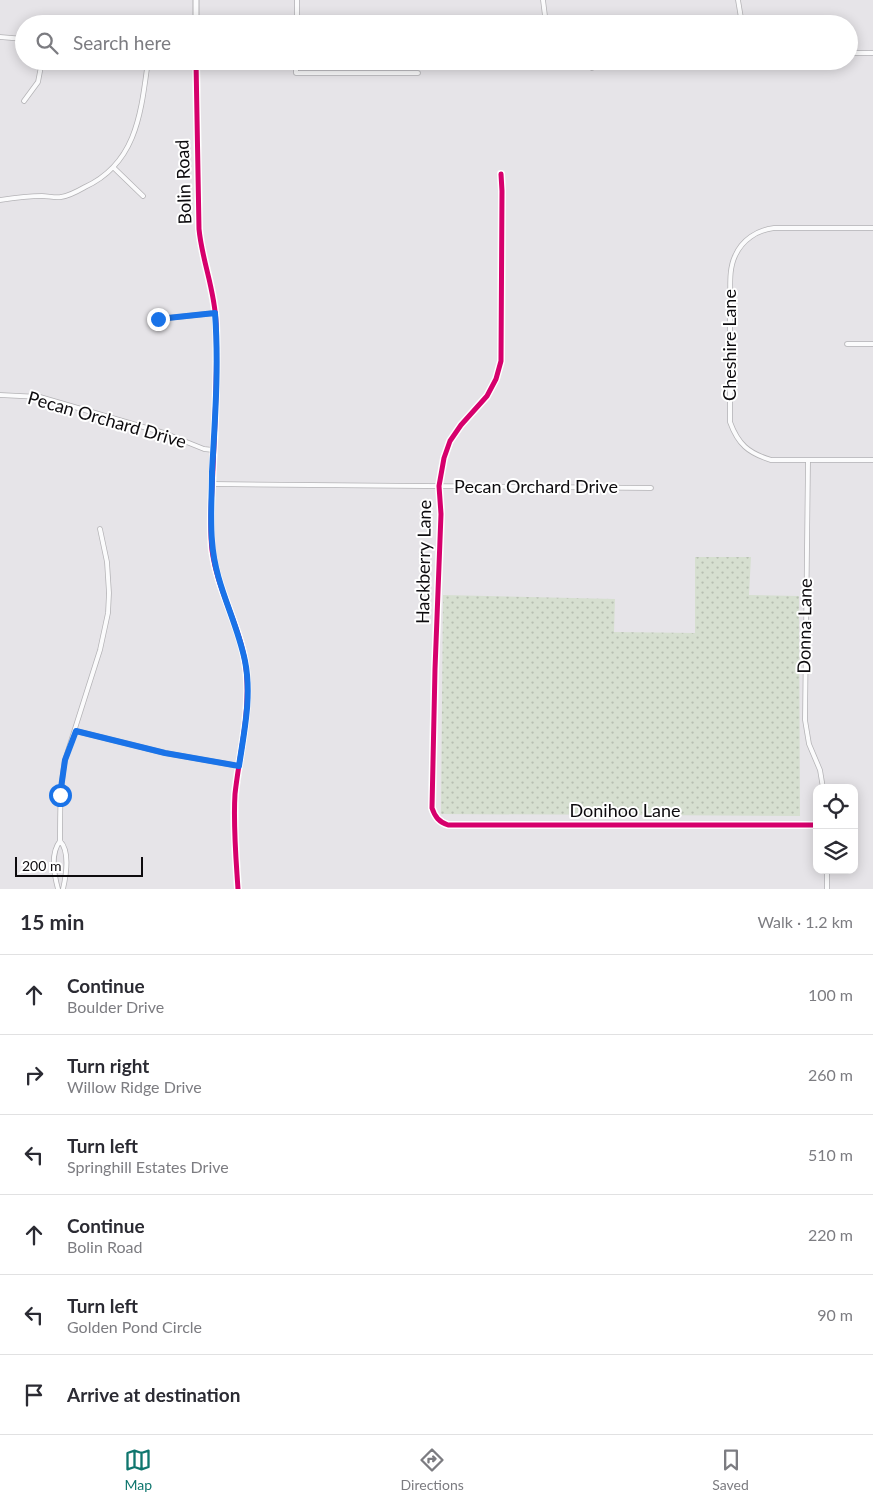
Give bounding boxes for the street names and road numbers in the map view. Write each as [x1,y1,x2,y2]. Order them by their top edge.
street label: Bolin Road [171,139,195,225]
street label: Cheshire Lane [718,289,740,401]
street label: Pecan Orchard Drive [25,386,189,452]
street label: Pecan Orchard Drive [454,475,618,497]
street label: Hackberry Lane [411,500,435,624]
street label: Donna Lane [792,578,816,674]
street label: Donihoo Lane [570,799,680,821]

